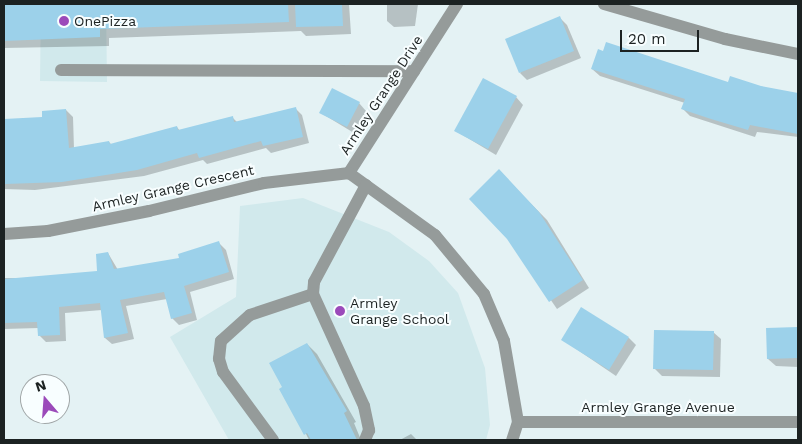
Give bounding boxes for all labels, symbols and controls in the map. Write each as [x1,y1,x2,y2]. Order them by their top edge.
place label: OnePizza [74,13,136,29]
marker: OnePizza [58,15,70,27]
scale bar [622,20,701,52]
text: 20 m [628,30,666,48]
street label: Armley Grange Drive [336,32,426,158]
street label: Armley Grange Crescent [90,161,256,215]
place label: Armley Grange School [350,295,449,328]
marker: Armley Grange School [334,305,346,317]
north arrow [20,374,70,424]
text: N [33,376,48,395]
street label: Armley Grange Avenue [581,399,735,415]

